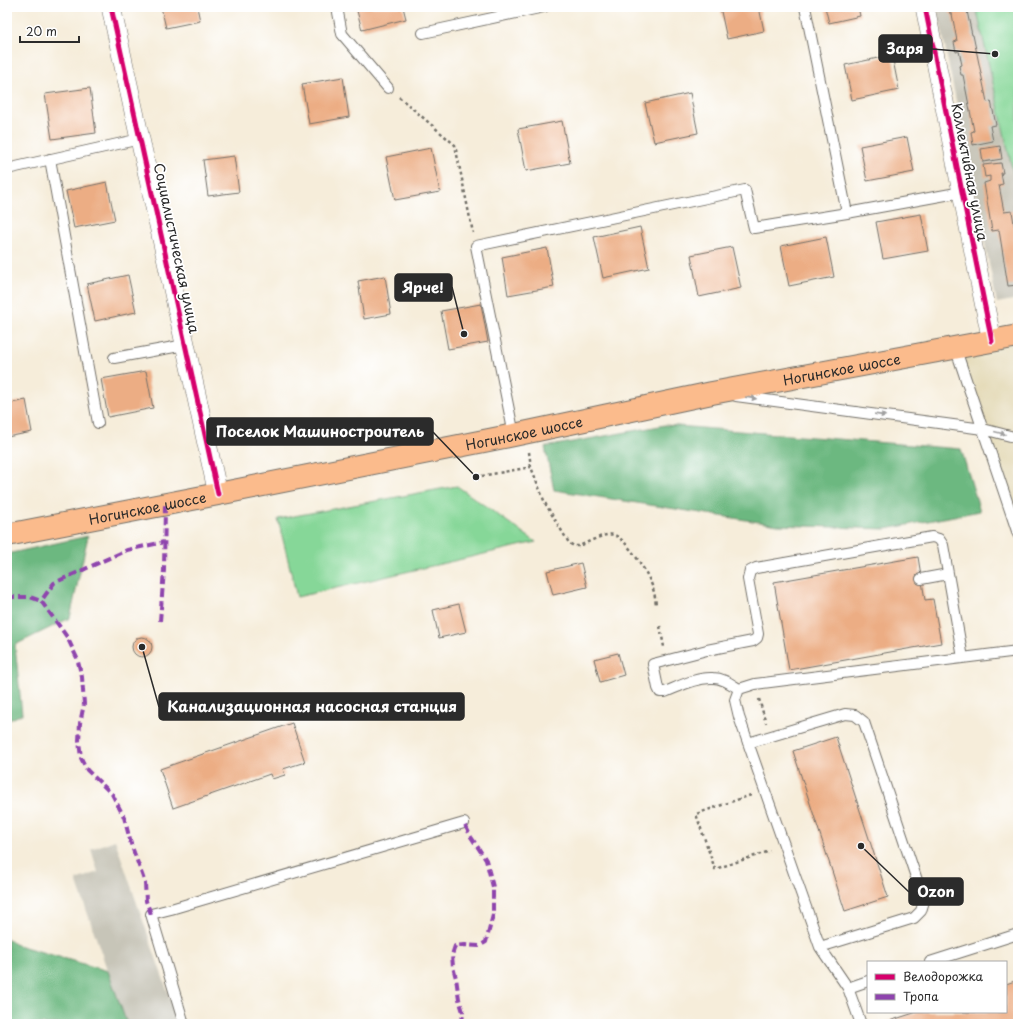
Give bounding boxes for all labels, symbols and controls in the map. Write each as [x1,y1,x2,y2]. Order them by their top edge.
scale bar [20,18,79,44]
text: 20 m [26,22,57,40]
callout: Заря [879,35,932,62]
text: Заря [885,36,924,59]
street label: Коллективная улица [946,101,994,243]
street label: Социалистическая улица [149,161,205,335]
callout: Ярче! [395,274,452,301]
text: Ярче! [401,275,444,298]
street label: Ногинское шоссе [781,348,902,390]
one-way arrow [745,395,757,401]
street label: Ногинское шоссе [464,410,584,455]
one-way arrow [874,412,886,418]
callout: Поселок Машиностроитель [207,418,433,445]
text: Поселок Машиностроитель [216,419,424,442]
one-way arrow [994,431,1007,437]
street label: Ногинское шоссе [87,486,208,529]
callout: Канализационная насосная станция [159,693,464,720]
text: Канализационная насосная станция [167,694,457,717]
callout: Ozon [909,878,963,905]
text: Ozon [917,879,955,902]
legend [867,961,1007,1013]
text: Велодорожка [903,967,983,985]
text: Тропа [903,987,939,1005]

